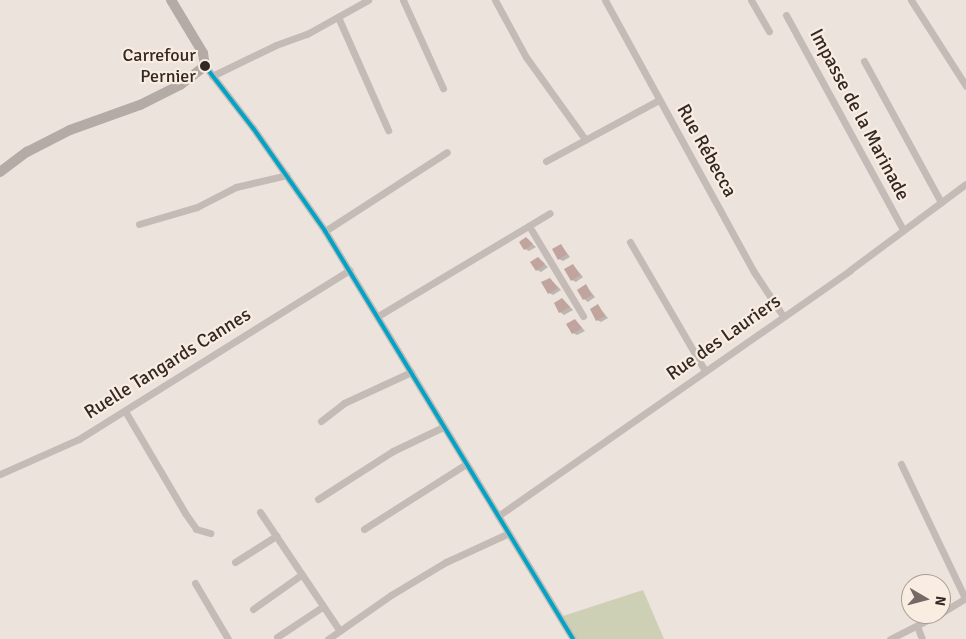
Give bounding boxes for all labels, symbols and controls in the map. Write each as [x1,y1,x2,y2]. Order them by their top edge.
street label: Impasse de la Marinade [804,25,914,205]
place label: Carrefour Pernier [123,45,196,88]
marker: Carrefour Pernier [200,61,210,71]
street label: Rue Rébecca [671,101,741,201]
street label: Rue des Lauriers [663,290,785,386]
street label: Ruelle Tangards Cannes [81,304,255,424]
north arrow [901,574,951,624]
text: N [931,595,949,607]

